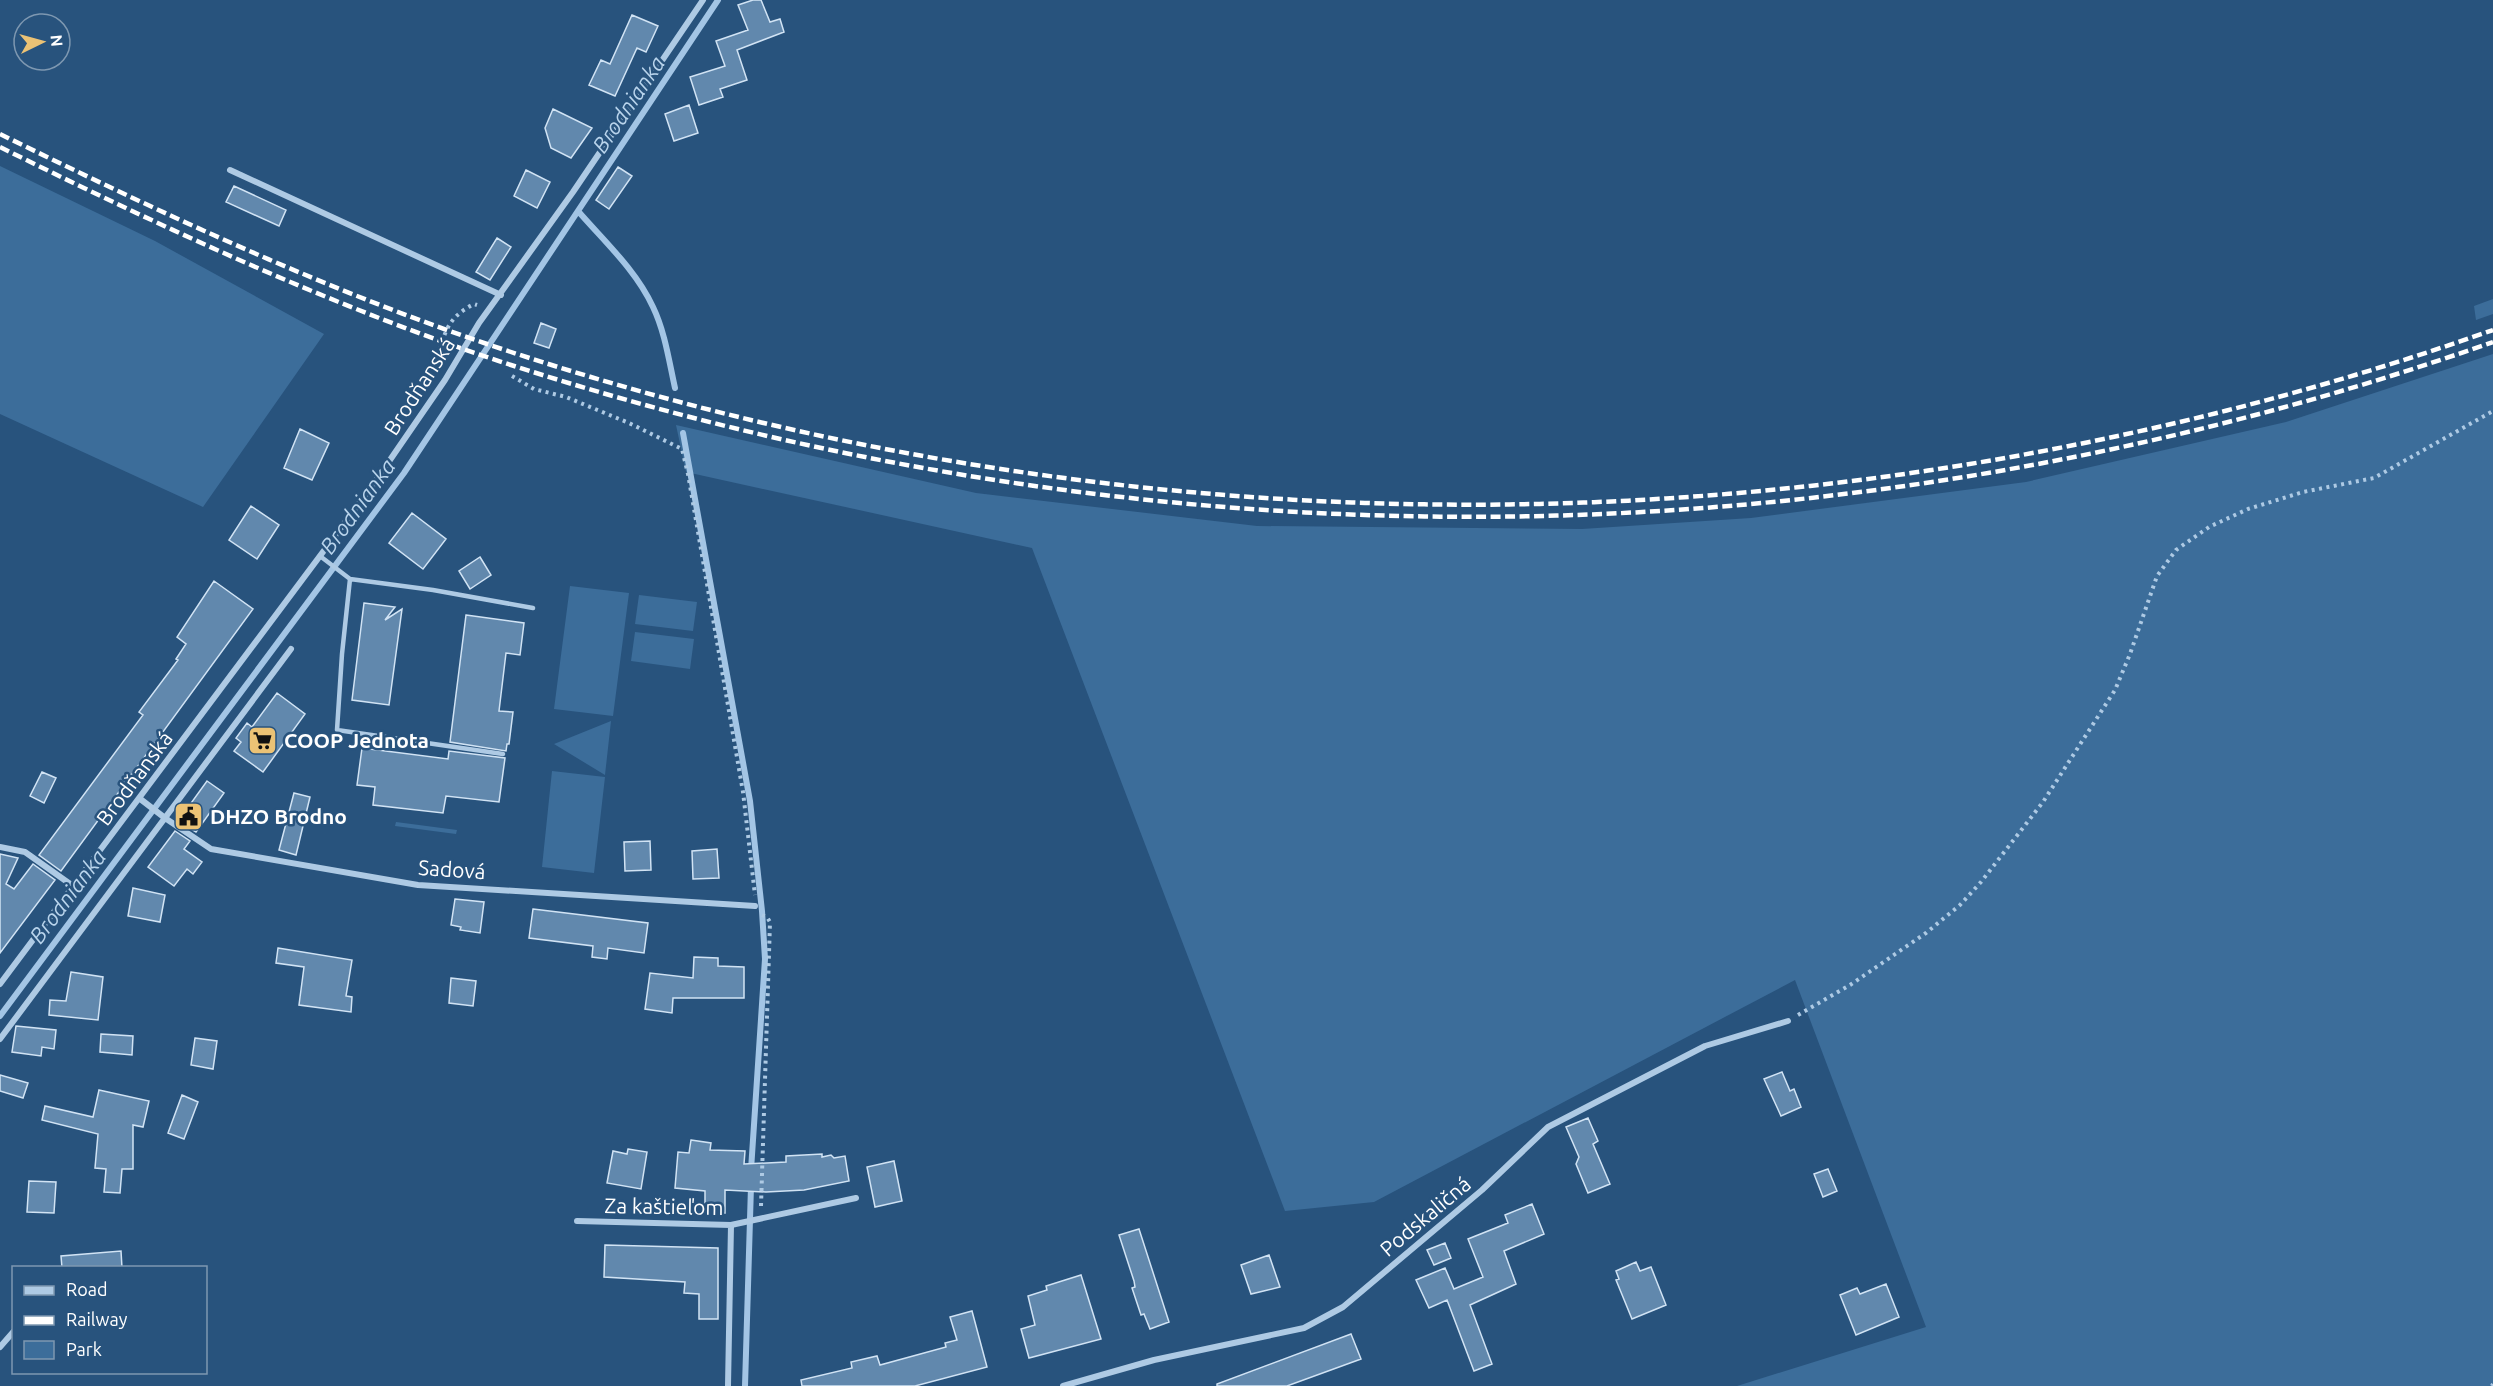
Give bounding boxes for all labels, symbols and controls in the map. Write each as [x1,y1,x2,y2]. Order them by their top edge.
north arrow [12,12,72,72]
text: N [47,34,66,47]
water label: Brodnianka [587,51,669,157]
street label: Brodňanská [379,333,459,439]
water label: Brodnianka [314,454,400,558]
supermarket icon: COOP Jednota [247,724,279,756]
street label: Brodňanská [91,726,177,830]
place label: COOP Jednota [284,728,429,752]
public building icon: DHZO Brodno [173,800,205,832]
place label: DHZO Brodno [210,804,347,828]
water label: Brodnianka [24,844,110,948]
street label: Sadová [418,855,486,883]
street label: Podskaličná [1375,1171,1475,1261]
street label: Za kaštieľom [604,1193,724,1219]
legend [12,1266,207,1374]
text: Road [66,1279,108,1299]
text: Railway [66,1309,128,1329]
text: Park [66,1339,102,1359]

